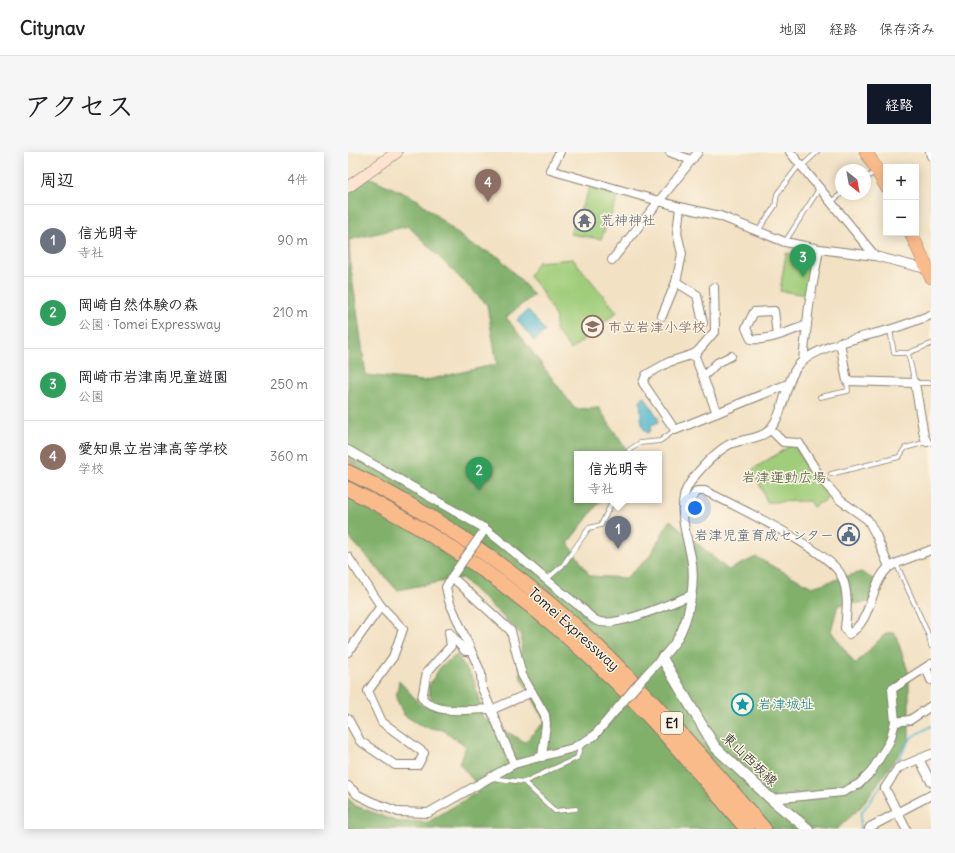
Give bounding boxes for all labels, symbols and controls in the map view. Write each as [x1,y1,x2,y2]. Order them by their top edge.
text: Citynav [20,16,85,40]
text: 地図 [779,20,807,38]
text: 経路 [829,20,857,38]
text: 保存済み [879,20,935,38]
button: 経路 [867,84,931,124]
text: アクセス [24,88,134,124]
north arrow [835,164,871,200]
map controls [883,164,919,236]
button: + [883,164,919,200]
text: 周辺 [40,169,74,191]
pin: 4 [475,169,501,202]
text: 4件 [287,171,308,188]
button: − [883,200,919,236]
temple icon: 荒神神社 [572,207,598,233]
place label: 荒神神社 [600,211,656,229]
text: 信光明寺 [78,223,138,242]
text: 1 [50,232,56,249]
text: 90 m [277,232,308,249]
text: 寺社 [78,244,104,261]
pin: 3 [790,244,816,277]
text: 岡崎自然体験の森 [78,295,198,314]
text: 2 [49,304,57,321]
text: 210 m [273,304,308,321]
school or university icon: 市立岩津小学校 [579,314,605,340]
text: 公園 · Tomei Expressway [78,316,221,333]
place label: 市立岩津小学校 [608,318,706,336]
text: 岡崎市岩津南児童遊園 [78,367,228,386]
text: 3 [49,376,57,393]
text: 250 m [270,376,308,393]
text: 公園 [78,388,104,405]
text: 愛知県立岩津高等学校 [78,439,228,458]
text: 4 [49,448,57,465]
text: 360 m [270,448,308,465]
popup [574,451,662,503]
pin: 2 [466,457,492,490]
text: 信光明寺 [588,459,648,478]
text: 学校 [78,460,104,477]
park label: 岩津運動広場 [742,468,826,486]
text: 寺社 [588,480,614,497]
your location [685,498,705,518]
pin: 1 [605,516,631,549]
public building icon: 岩津児童育成センター [836,522,862,548]
place label: 岩津児童育成センター [695,526,834,544]
street label: Tomei Expressway [525,583,623,675]
place icon: 岩津城址 [729,691,755,717]
place label: 岩津城址 [758,695,814,713]
road number: E1 [661,712,683,734]
street label: 東山西坂線 [719,728,781,790]

